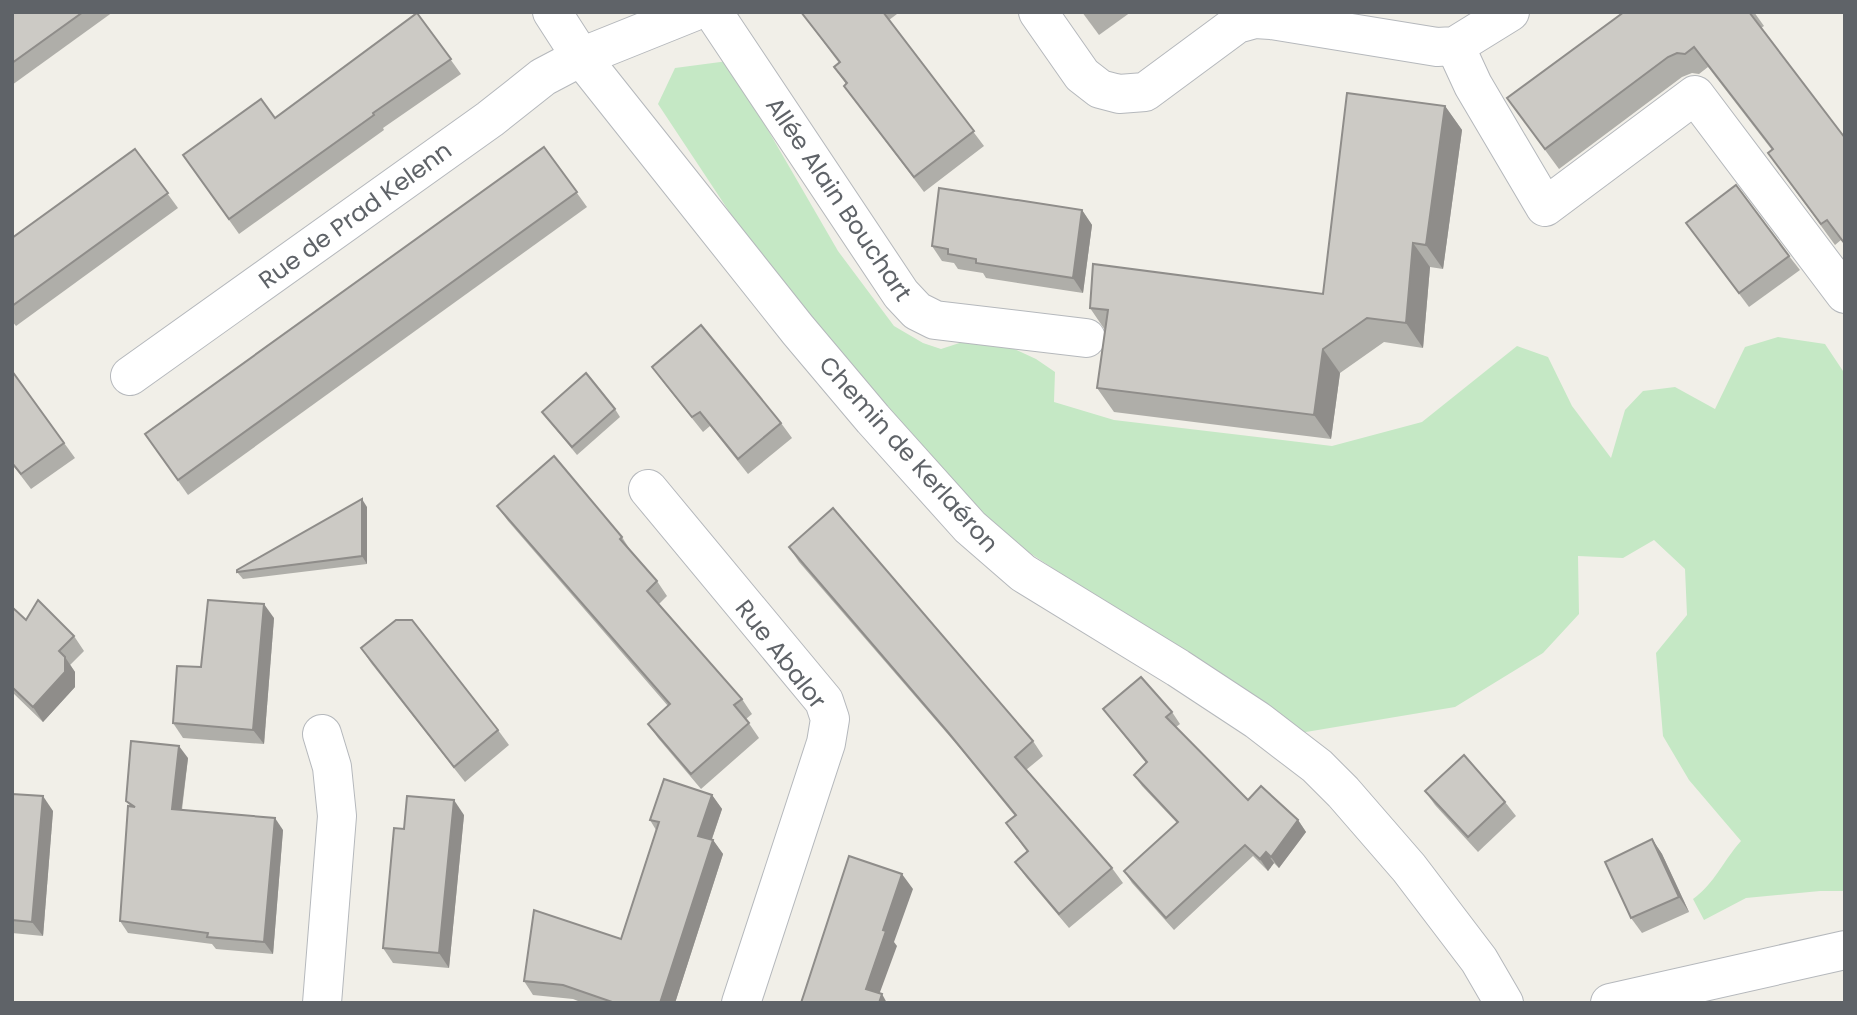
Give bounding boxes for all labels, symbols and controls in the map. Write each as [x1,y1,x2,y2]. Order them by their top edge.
street label: Allée Alain Bouchart [758,91,920,307]
street label: Rue de Prad Kelenn [252,134,458,296]
street label: Chemin de Kerlaéron [812,349,1006,559]
street label: Rue Abalor [728,593,834,715]

